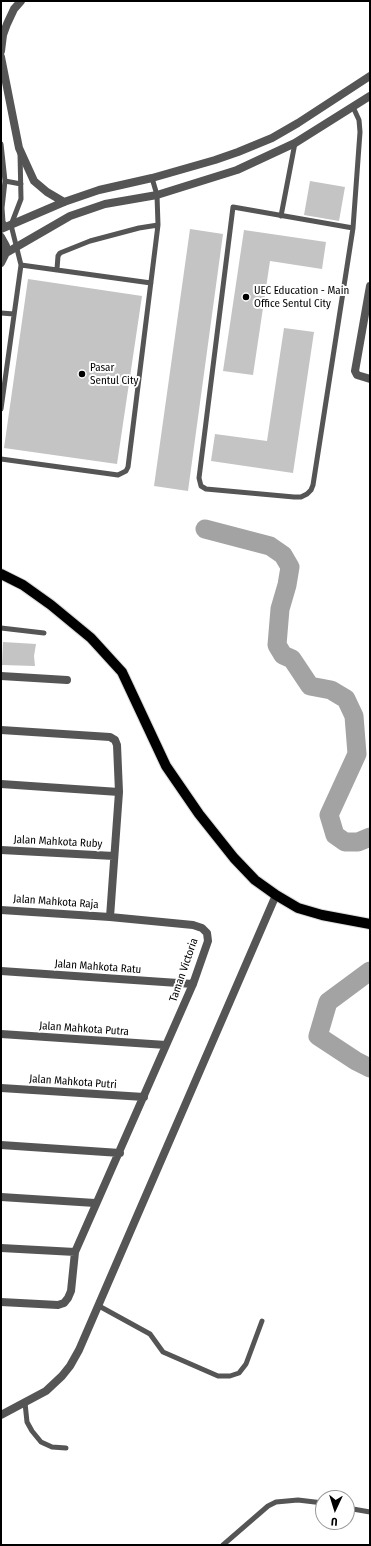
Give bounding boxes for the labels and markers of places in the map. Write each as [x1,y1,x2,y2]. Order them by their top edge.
place label: UEC Education - Main Office Sentul City [254,284,349,310]
marker: UEC Education - Main Office Sentul City [241,292,251,302]
place label: Pasar Sentul City [90,361,138,387]
marker: Pasar Sentul City [77,369,87,379]

